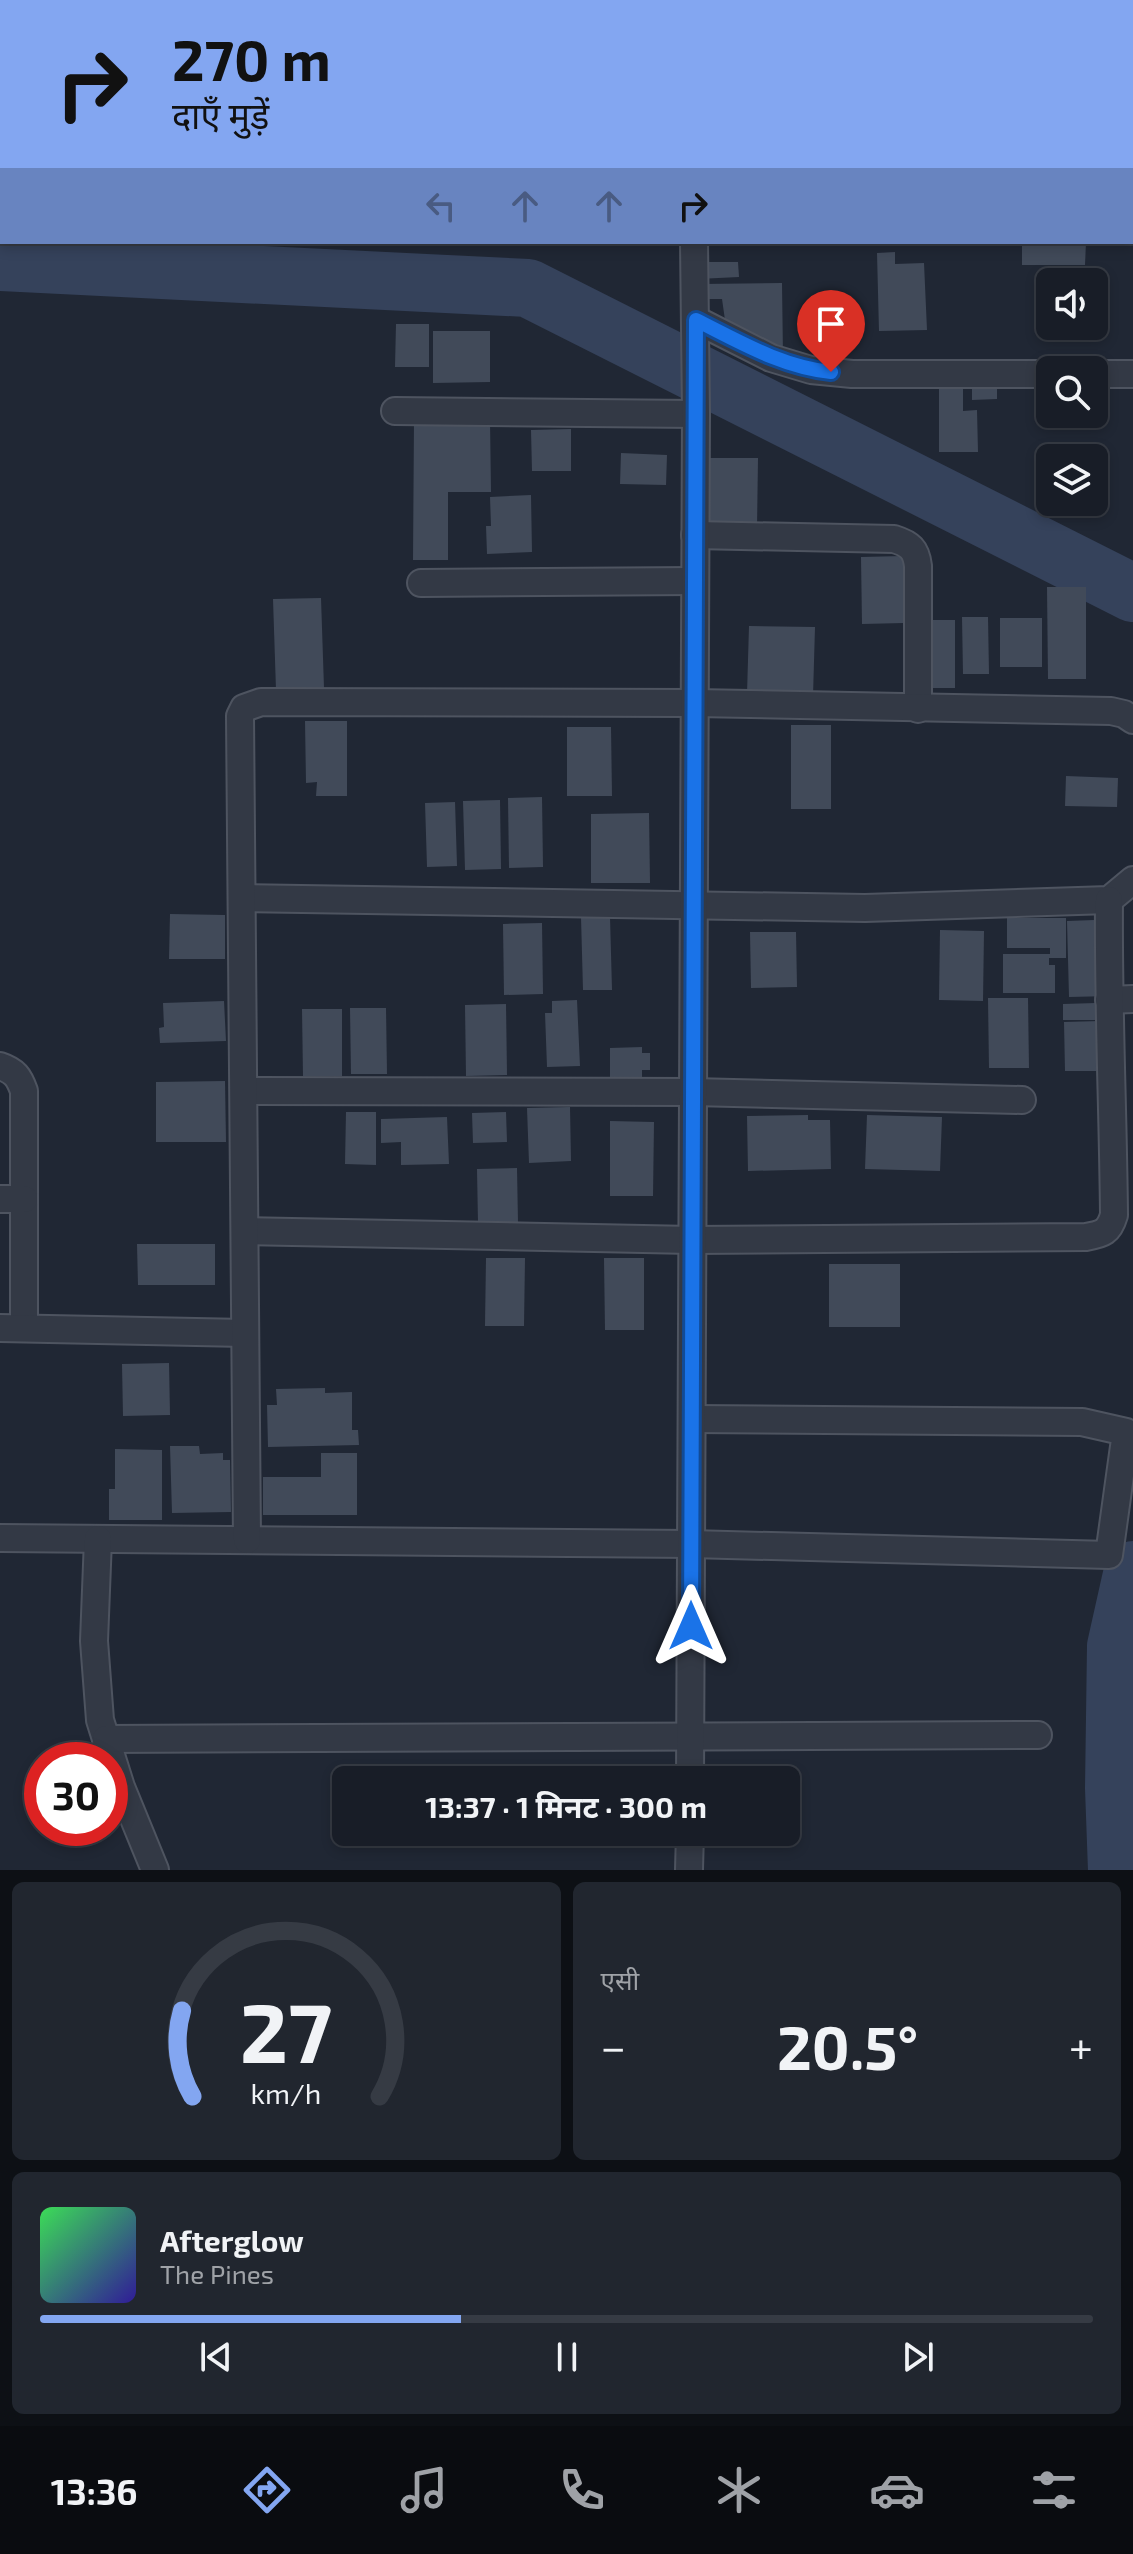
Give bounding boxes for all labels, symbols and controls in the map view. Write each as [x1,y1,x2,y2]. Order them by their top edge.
text: 270 m [172,25,331,92]
icon: right [40,32,144,136]
text: दाएँ मुड़ें [172,93,269,136]
icon: left [419,184,463,228]
icon: ahead [503,184,547,228]
icon: ahead [587,184,631,228]
icon: right [671,184,715,228]
map controls [1036,268,1108,516]
button: sound [1036,268,1108,340]
pin [797,290,865,372]
icon: arrive [809,302,853,346]
button: search [1036,356,1108,428]
button: layers [1036,444,1108,516]
position arrow [649,1584,733,1668]
speed limit sign: 30 [24,1742,128,1846]
text: 13:37 · 1 मिनट · 300 m [425,1788,707,1824]
text: एसी [601,1964,639,1995]
text: 27 [240,1980,332,2080]
text: 20.5° [777,2010,918,2082]
text: − [601,2019,626,2072]
text: + [1069,2019,1093,2072]
text: km/h [251,2075,322,2110]
text: Afterglow [160,2222,304,2258]
text: The Pines [160,2258,274,2289]
icon: previous [194,2335,238,2379]
icon: pause [545,2335,589,2379]
icon: next [896,2335,940,2379]
icon: directions [239,2462,295,2518]
icon: music [396,2462,452,2518]
icon: phone [554,2462,610,2518]
icon: climate [711,2462,767,2518]
icon: car [869,2462,925,2518]
icon: filters [1026,2462,1082,2518]
text: 13:36 [51,2469,138,2512]

